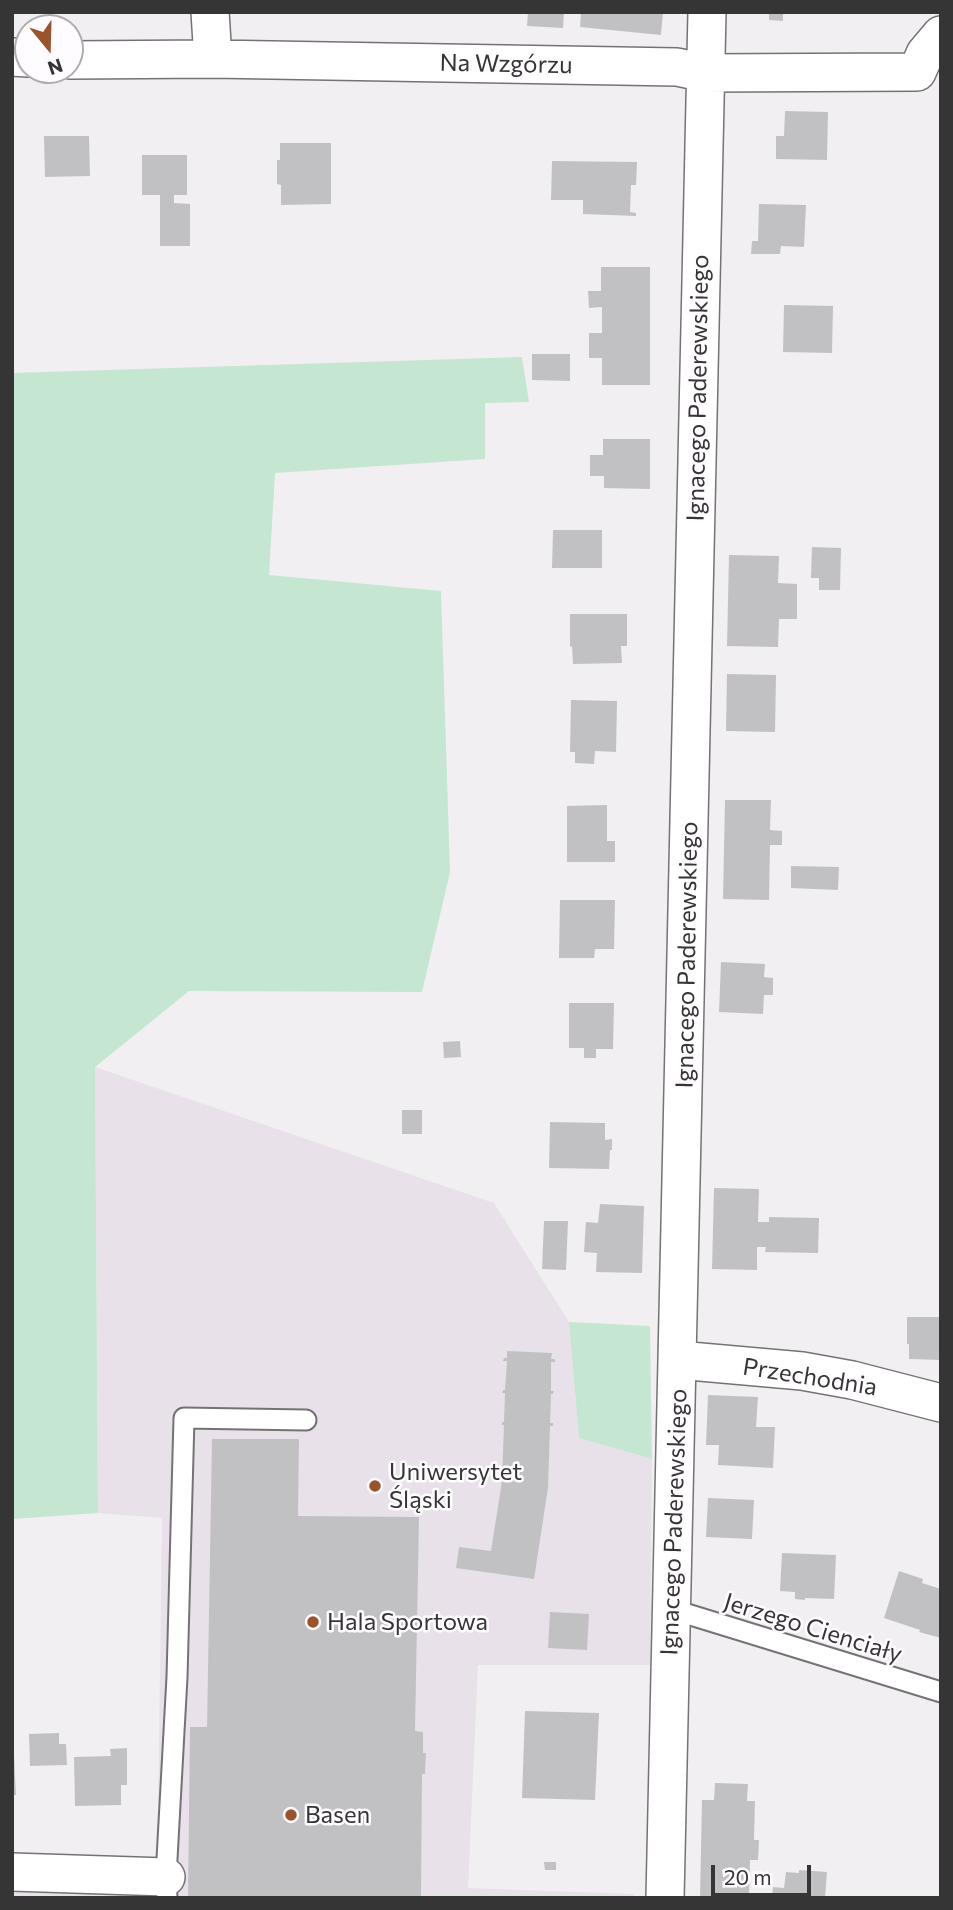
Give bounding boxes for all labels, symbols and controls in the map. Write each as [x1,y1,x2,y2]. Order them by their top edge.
north arrow [14,14,84,84]
street label: Na Wzgórzu [439,48,573,80]
text: N [45,54,66,81]
street label: Ignacego Paderewskiego [681,254,715,522]
street label: Ignacego Paderewskiego [670,821,704,1089]
street label: Przechodnia [741,1352,879,1402]
street label: Ignacego Paderewskiego [655,1388,693,1656]
place label: Uniwersytet Śląski [389,1458,522,1514]
marker: Uniwersytet Śląski [367,1478,383,1494]
street label: Jerzego Cienciały [720,1587,906,1669]
place label: Hala Sportowa [327,1608,488,1636]
marker: Hala Sportowa [305,1614,321,1630]
place label: Basen [305,1801,370,1829]
marker: Basen [283,1807,299,1823]
scale bar [715,1850,815,1894]
text: 20 m [724,1864,772,1889]

